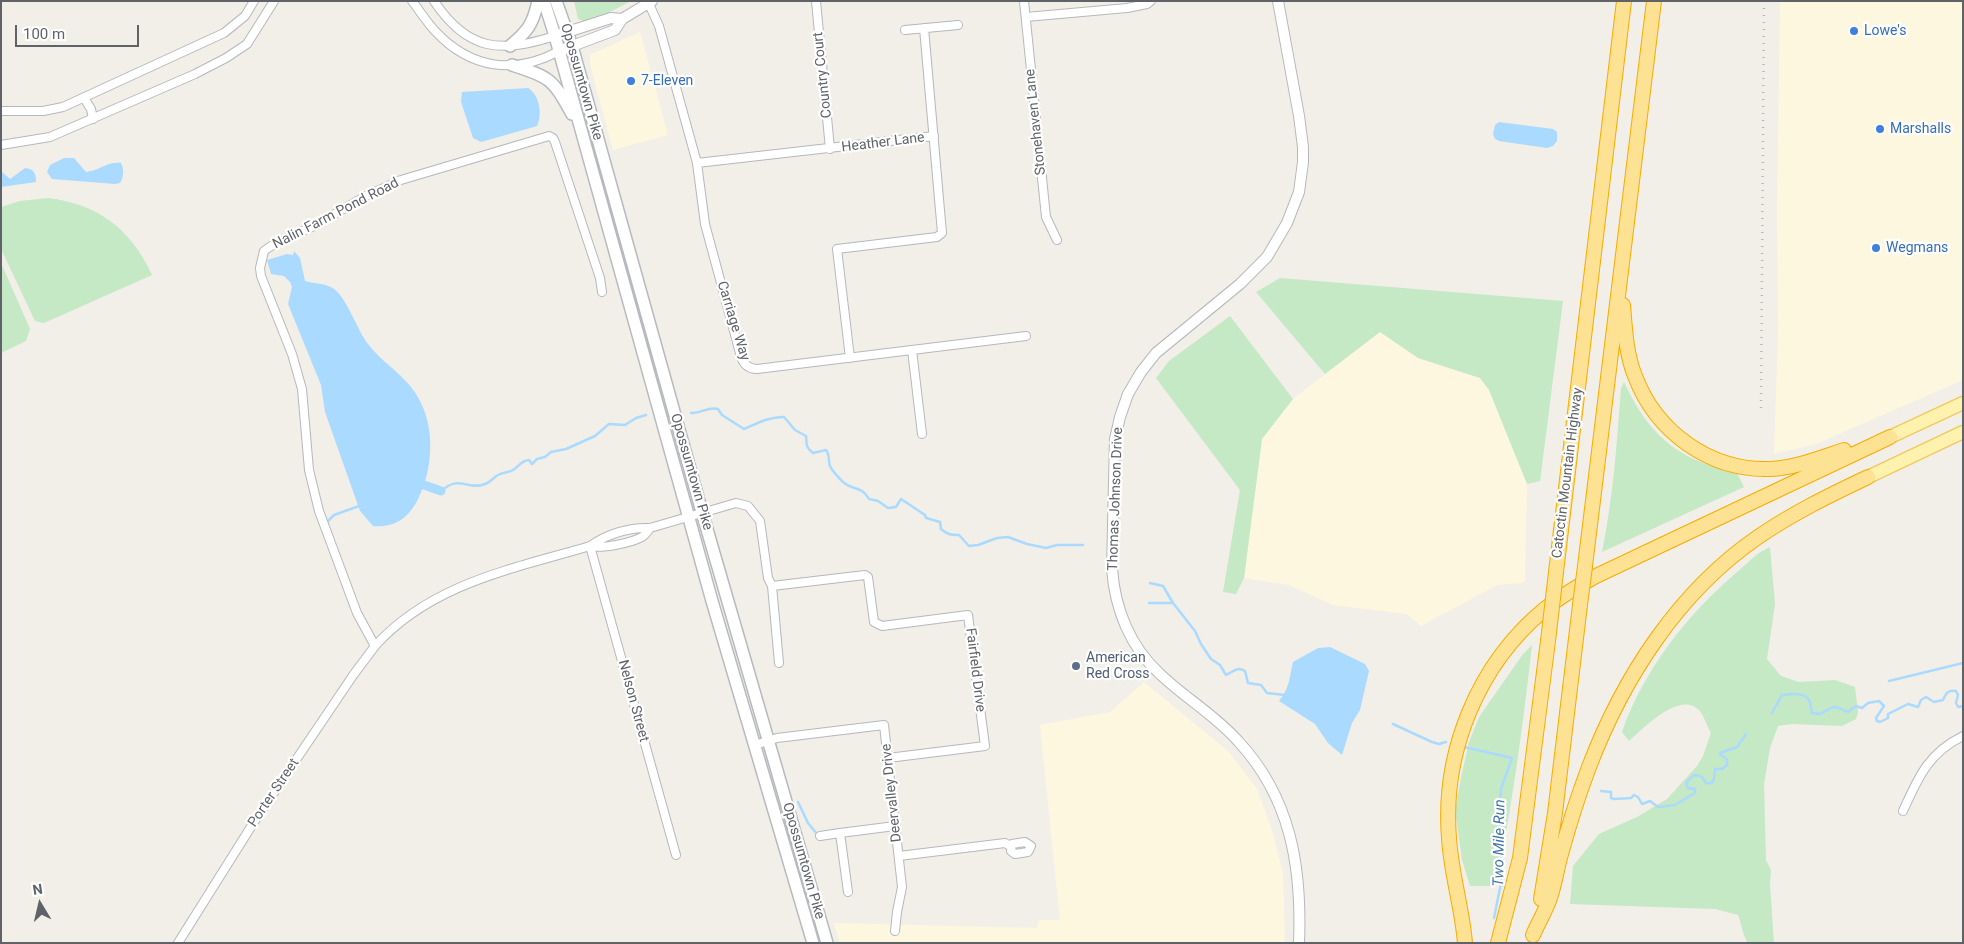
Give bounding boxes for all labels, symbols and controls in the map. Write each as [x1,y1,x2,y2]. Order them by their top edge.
scale bar [18,15,141,47]
street label: Opossumtown Pike [556,22,606,142]
place label: Lowe's [1864,23,1906,39]
text: 100 m [23,25,65,43]
marker: Lowe's [1848,25,1860,37]
street label: Country Court [810,31,836,119]
street label: Stonehaven Lane [1022,68,1050,176]
place label: 7-Eleven [641,73,693,89]
marker: 7-Eleven [625,75,637,87]
place label: Marshalls [1890,121,1951,137]
marker: Marshalls [1874,123,1886,135]
street label: Heather Lane [841,130,925,156]
street label: Nalin Farm Pond Road [270,175,402,253]
place label: Wegmans [1886,240,1948,256]
marker: Wegmans [1870,242,1882,254]
street label: Carriage Way [713,279,753,363]
street label: Catoctin Mountain Highway [1549,387,1587,559]
street label: Opossumtown Pike [666,412,716,532]
street label: Thomas Johnson Drive [1105,427,1127,571]
street label: Fairfield Drive [962,627,988,713]
place label: American Red Cross [1086,650,1150,682]
street label: Nelson Street [614,658,652,744]
marker: American Red Cross [1070,660,1082,672]
street label: Deervalley Drive [878,743,906,843]
street label: Porter Street [245,756,303,830]
water label: Two Mile Run [1490,799,1510,887]
street label: Opossumtown Pike [778,801,828,921]
north arrow [15,879,65,929]
text: N [32,881,44,898]

